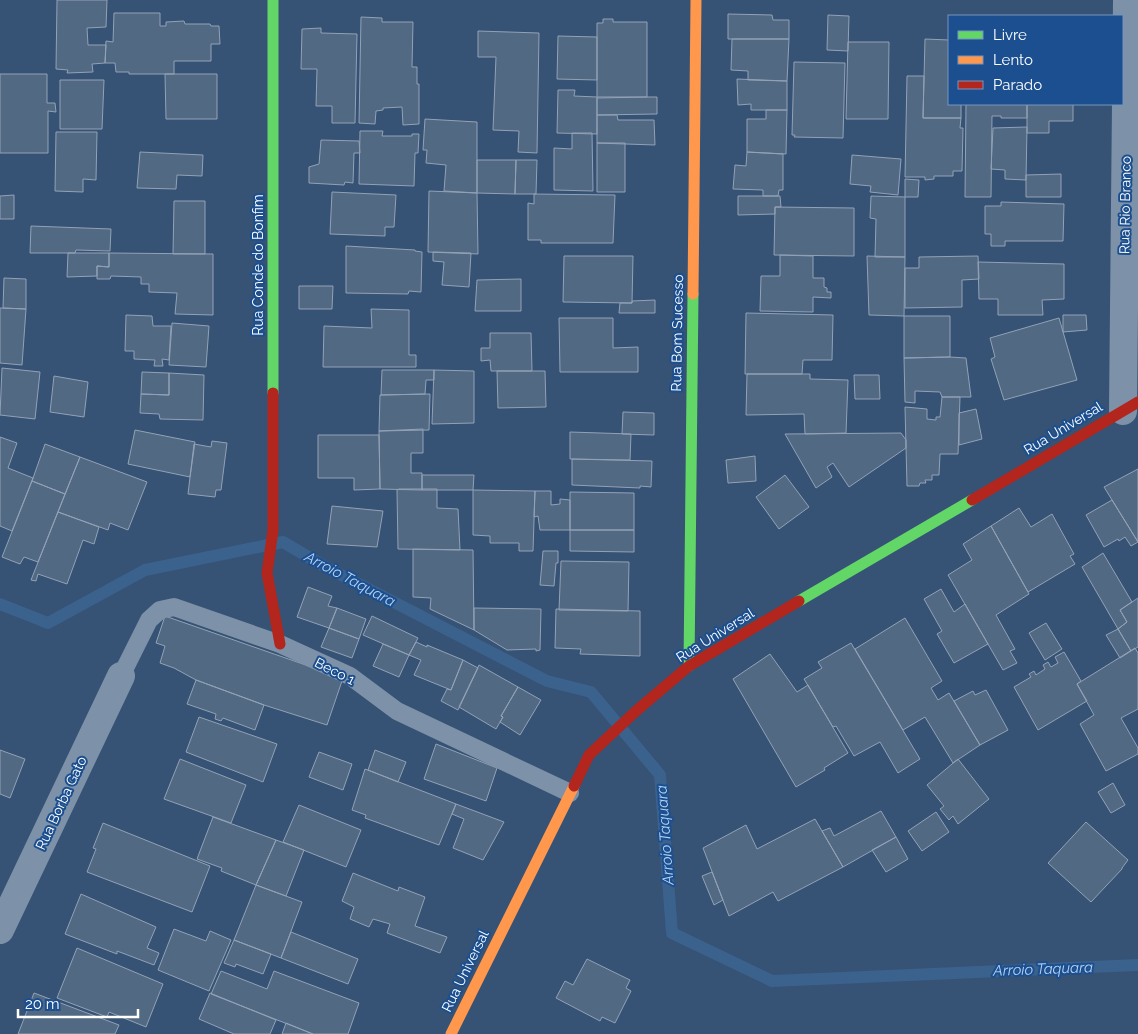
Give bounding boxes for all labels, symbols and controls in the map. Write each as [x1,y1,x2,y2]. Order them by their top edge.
legend [948,15,1123,105]
text: Livre [993,26,1027,44]
text: Lento [993,51,1033,69]
text: Parado [993,76,1042,94]
street label: Rua Rio Branco [1116,156,1134,254]
street label: Rua Conde do Bonfim [250,194,266,336]
street label: Rua Bom Sucesso [668,274,686,392]
street label: Rua Universal [1021,398,1105,458]
water label: Arroio Taquara [301,547,398,610]
street label: Rua Universal [673,605,757,665]
street label: Beco 1 [312,654,358,688]
street label: Rua Borba Gato [32,754,90,852]
water label: Arroio Taquara [653,784,678,887]
street label: Rua Universal [438,927,492,1014]
water label: Arroio Taquara [992,958,1093,980]
scale bar [18,986,138,1018]
text: 20 m [25,995,60,1013]

